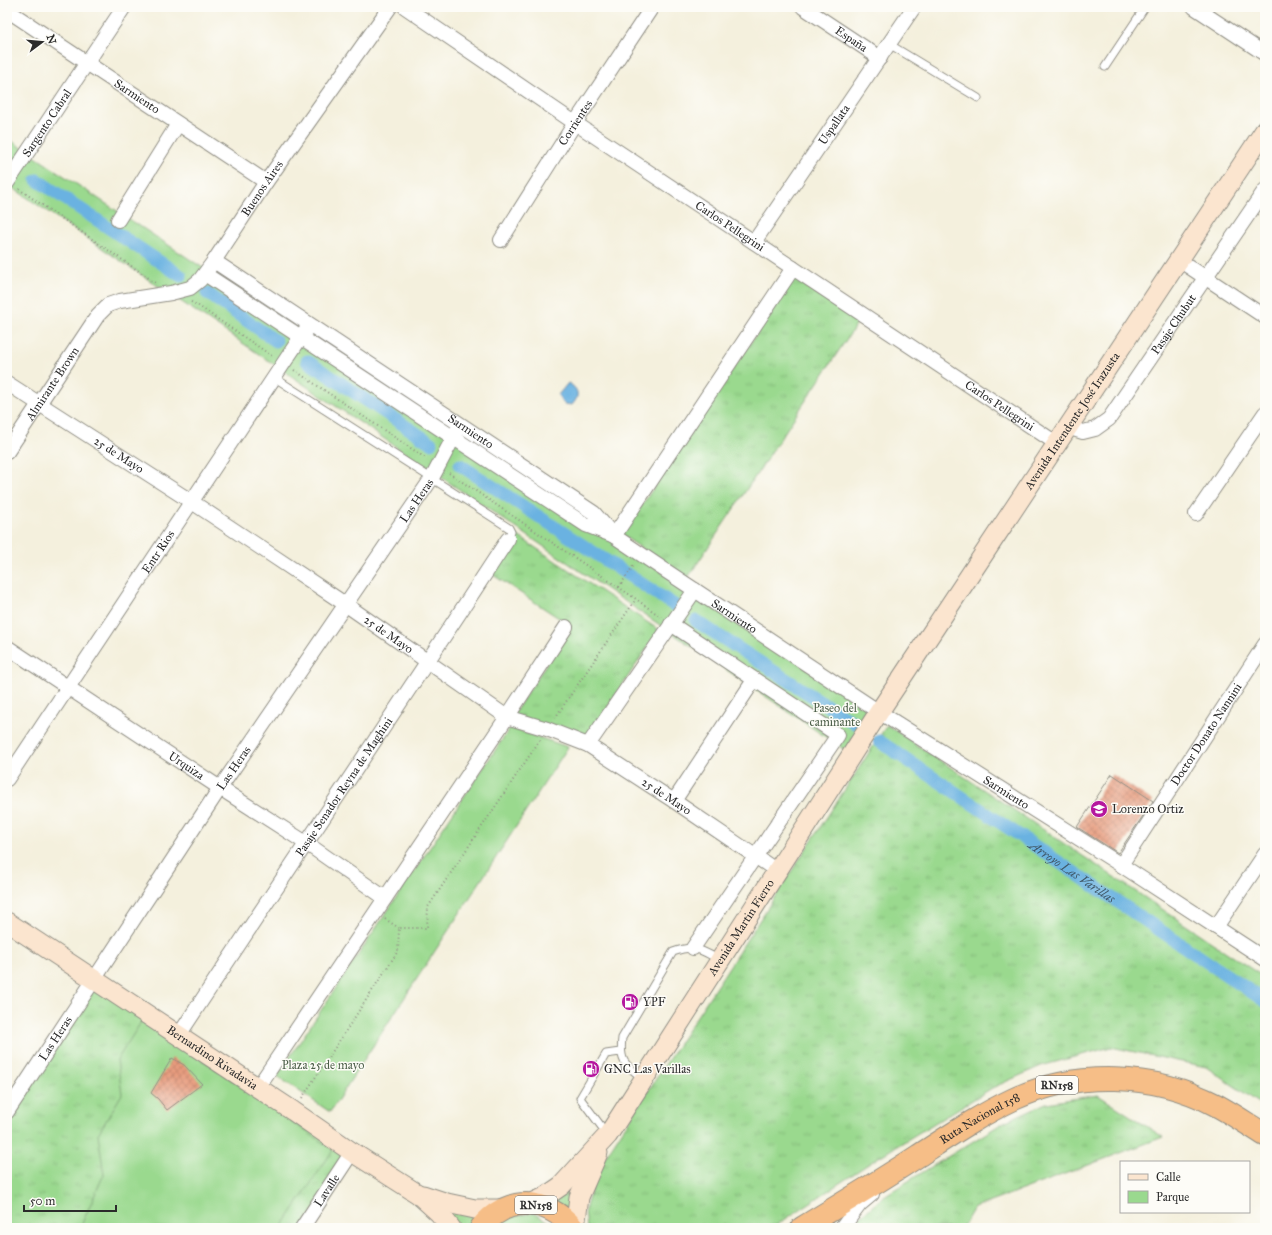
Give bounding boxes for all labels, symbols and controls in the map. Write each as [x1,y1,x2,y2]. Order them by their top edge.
north arrow [22,22,62,62]
street label: España [833,23,871,55]
text: N [44,33,59,46]
street label: Sarmiento [112,76,162,116]
street label: Sargento Cabral [19,86,75,160]
street label: Corrientes [556,97,595,148]
street label: Uspallata [815,101,853,147]
street label: Buenos Aires [238,158,286,219]
street label: Carlos Pellegrini [693,198,768,255]
street label: Pasaje Chubut [1148,291,1199,357]
street label: Almirante Brown [22,344,82,424]
street label: Avenida Intendente José Irazusta [1021,349,1123,493]
street label: Carlos Pellegrini [962,378,1038,434]
street label: Sarmiento [445,411,496,451]
street label: 25 de Mayo [91,434,146,476]
street label: Las Heras [397,476,437,525]
street label: Entr Rios [139,528,178,576]
street label: Sarmiento [709,596,760,636]
street label: 25 de Mayo [361,612,416,656]
street label: Doctor Donato Nannini [1168,680,1245,788]
park label: Paseo del caminante [810,701,860,729]
street label: Pasaje Senador Reyna de Maghini [293,714,396,859]
street label: Las Heras [214,743,254,793]
street label: Urquiza [166,749,207,783]
street label: Sarmiento [981,773,1032,812]
street label: 25 de Mayo [639,775,694,818]
school or university icon: Lorenzo Ortiz [1089,799,1109,819]
place label: Lorenzo Ortiz [1112,802,1184,816]
water label: Arroyo Las Varillas [1024,836,1118,907]
street label: Avenida Martin Fierro [705,877,777,979]
fuel station icon: YPF [620,992,640,1012]
place label: YPF [643,995,666,1009]
street label: Las Heras [36,1014,75,1063]
street label: Bernardino Rivadavia [164,1023,261,1093]
park label: Plaza 25 de mayo [282,1058,364,1072]
fuel station icon: GNC Las Varillas [581,1059,601,1079]
place label: GNC Las Varillas [604,1062,691,1076]
road number: RN158 [1036,1076,1078,1094]
street label: Ruta Nacional 158 [937,1090,1022,1147]
legend [1120,1161,1250,1213]
text: Calle [1156,1170,1181,1184]
street label: Lavalle [311,1171,343,1209]
scale bar [24,1187,116,1213]
text: Parque [1156,1190,1189,1205]
text: 50 m [30,1194,55,1208]
road number: RN158 [515,1196,557,1214]

